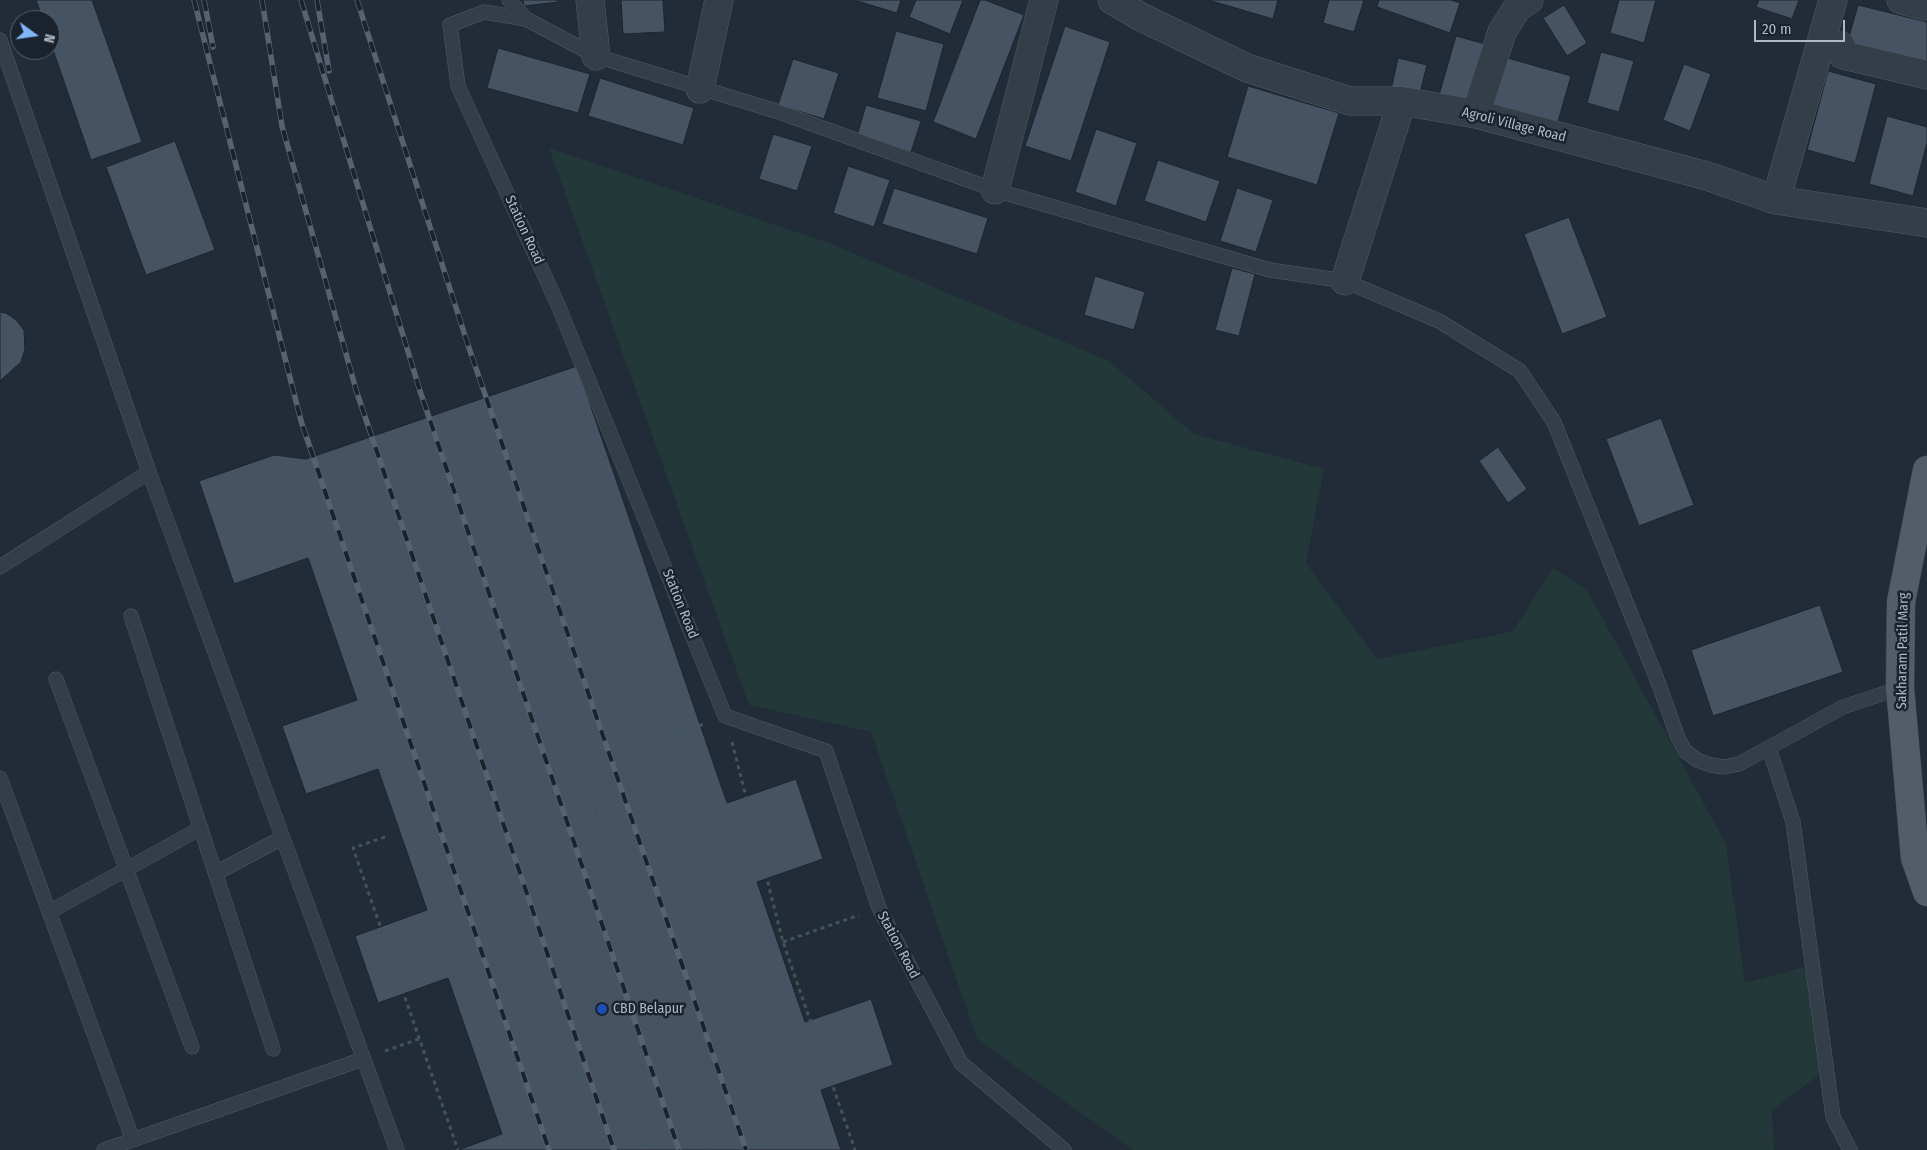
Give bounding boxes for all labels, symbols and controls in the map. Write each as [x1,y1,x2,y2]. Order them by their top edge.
north arrow [10,10,60,60]
scale bar [1757,10,1848,42]
text: 20 m [1762,20,1792,38]
text: N [40,32,58,45]
street label: Agroli Village Road [1460,104,1568,146]
street label: Station Road [501,193,547,267]
street label: Station Road [658,567,702,641]
street label: Sakharam Patil Marg [1894,593,1912,709]
street label: Station Road [873,909,923,981]
place label: CBD Belapur [613,1001,684,1017]
marker: CBD Belapur [595,1002,609,1016]

